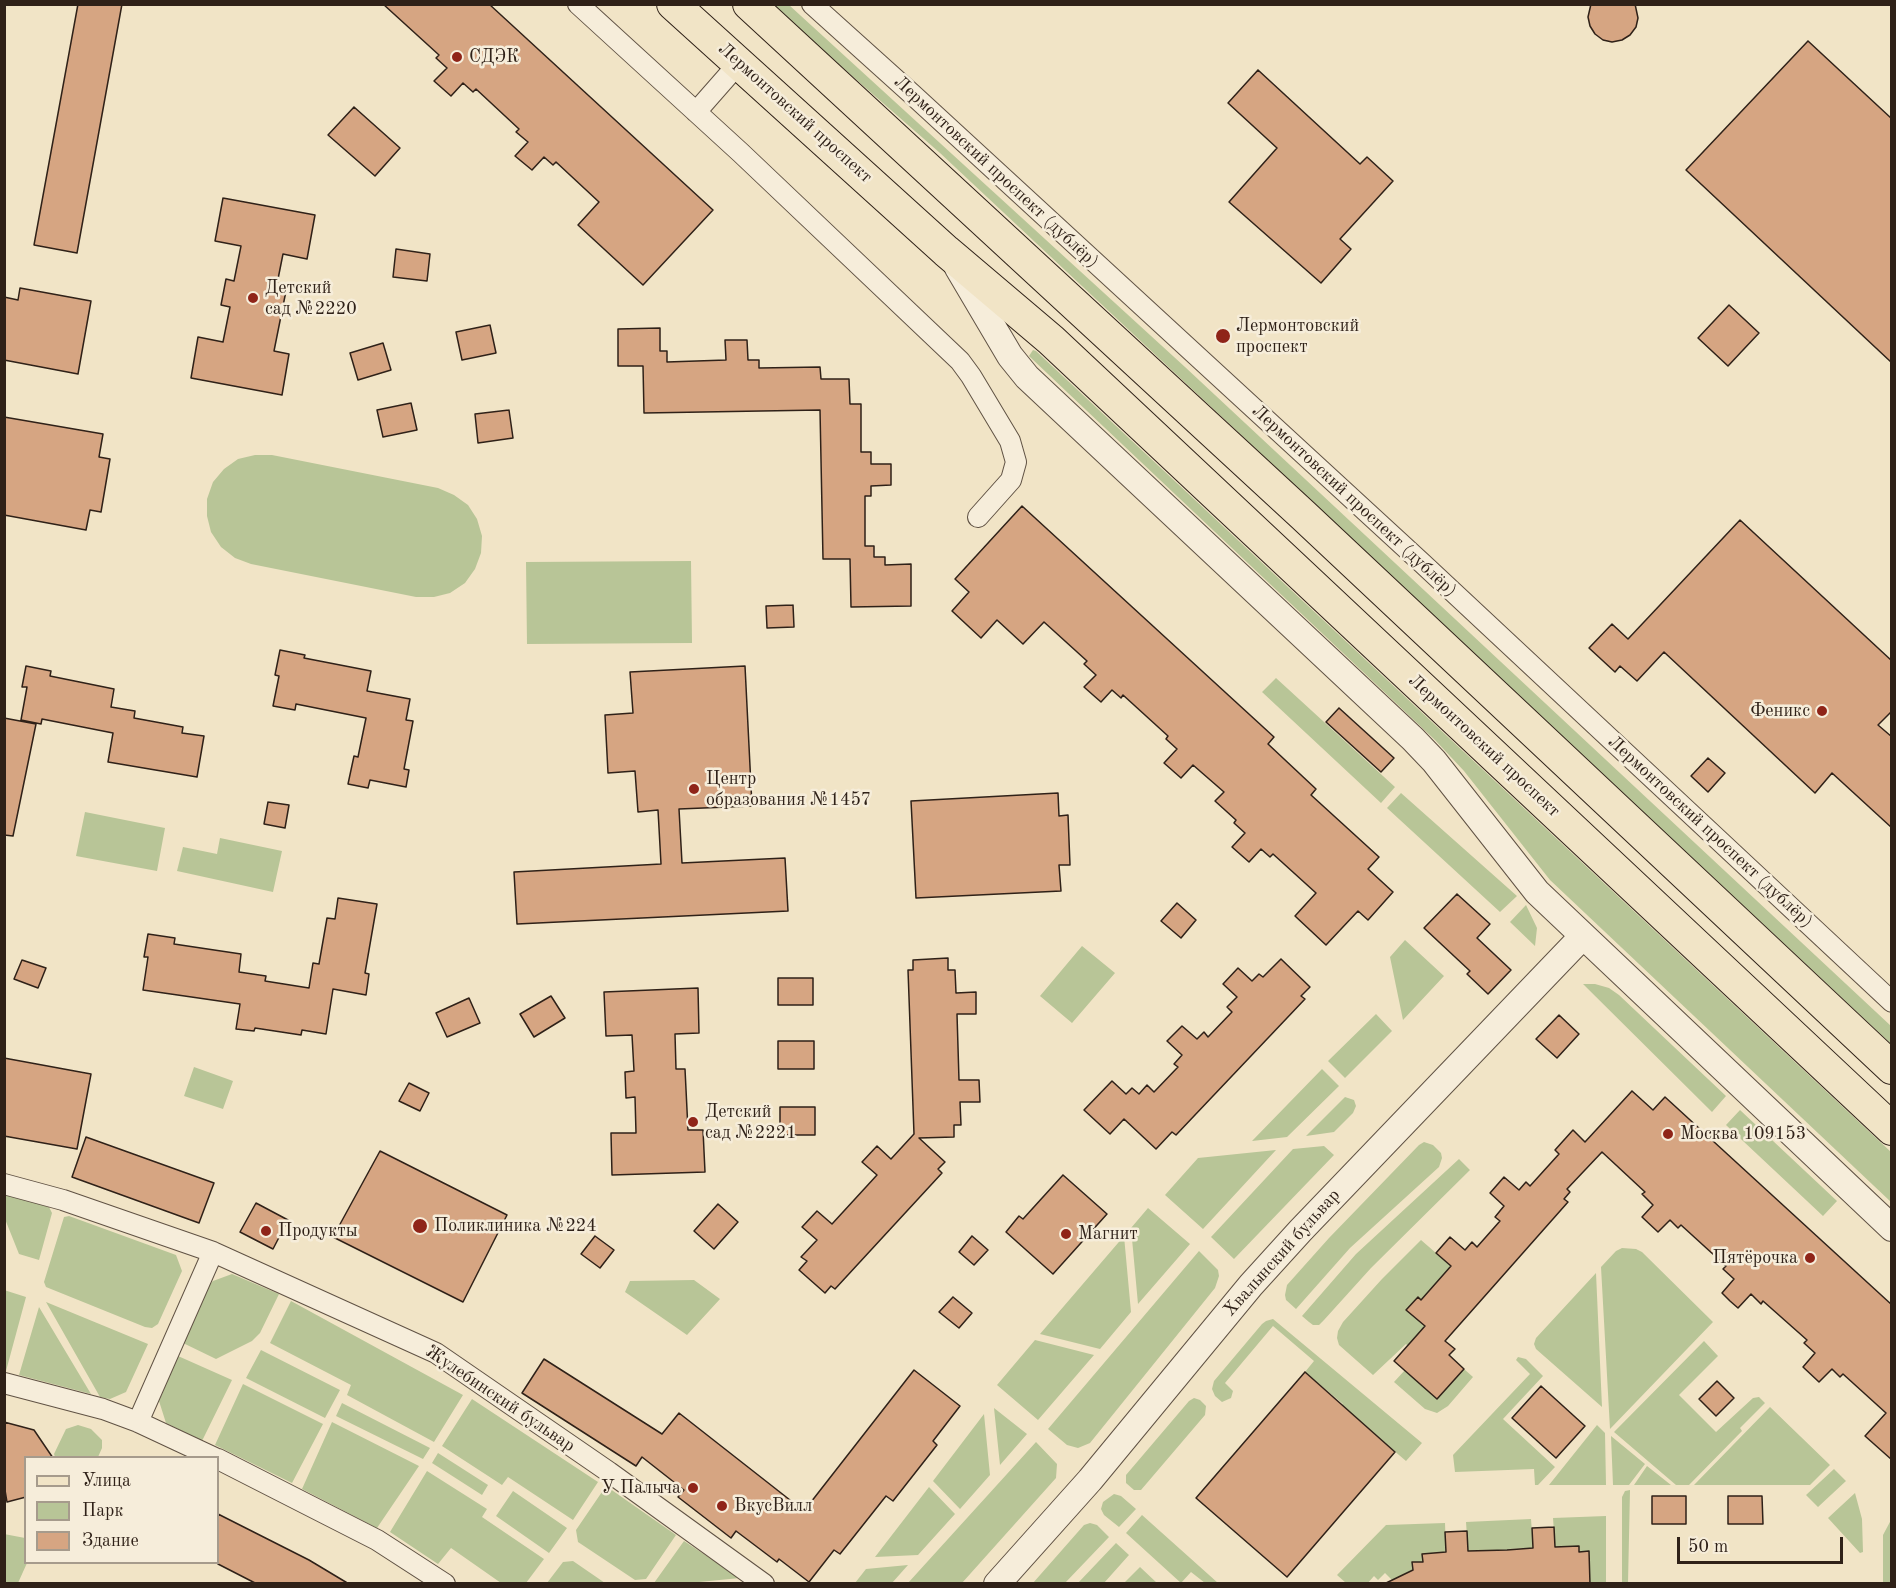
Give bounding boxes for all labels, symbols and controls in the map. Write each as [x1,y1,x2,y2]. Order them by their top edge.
street label: Лермонтовский проспект [714,38,876,188]
place label: СДЭК [469,46,519,68]
marker: СДЭК [450,50,464,64]
street label: Лермонтовский проспект (дублёр) [889,71,1103,273]
place label: Детский сад №2220 [265,277,357,320]
marker: Детский сад №2220 [246,291,260,305]
place label: Лермонтовский проспект [1236,315,1359,358]
marker: Лермонтовский проспект [1214,327,1232,345]
street label: Лермонтовский проспект (дублёр) [1247,400,1461,602]
street label: Лермонтовский проспект [1404,670,1564,822]
place label: Феникс [1750,700,1810,722]
marker: Феникс [1815,704,1829,718]
street label: Лермонтовский проспект (дублёр) [1603,731,1817,933]
place label: Центр образования №1457 [706,768,871,810]
marker: Центр образования №1457 [687,782,701,796]
place label: Детский сад №2221 [705,1101,797,1144]
marker: Детский сад №2221 [686,1115,700,1129]
place label: Москва 109153 [1680,1123,1806,1145]
marker: Москва 109153 [1661,1127,1675,1141]
street label: Хвалынский бульвар [1219,1185,1345,1321]
place label: Поликлиника №224 [434,1215,597,1237]
marker: Поликлиника №224 [411,1217,429,1235]
place label: Продукты [278,1220,358,1242]
place label: Магнит [1078,1223,1138,1245]
marker: Продукты [259,1224,273,1238]
marker: Магнит [1059,1227,1073,1241]
place label: Пятёрочка [1713,1247,1798,1269]
marker: Пятёрочка [1803,1251,1817,1265]
street label: Жулебинский бульвар [421,1341,579,1457]
legend [24,1456,219,1564]
text: Улица [82,1472,131,1490]
place label: У Палыча [601,1477,681,1499]
marker: У Палыча [686,1481,700,1495]
place label: ВкусВилл [734,1495,812,1517]
marker: ВкусВилл [715,1499,729,1513]
text: Парк [82,1502,123,1520]
scale bar [1680,1525,1846,1563]
text: Здание [82,1532,139,1550]
text: 50 m [1688,1538,1728,1556]

